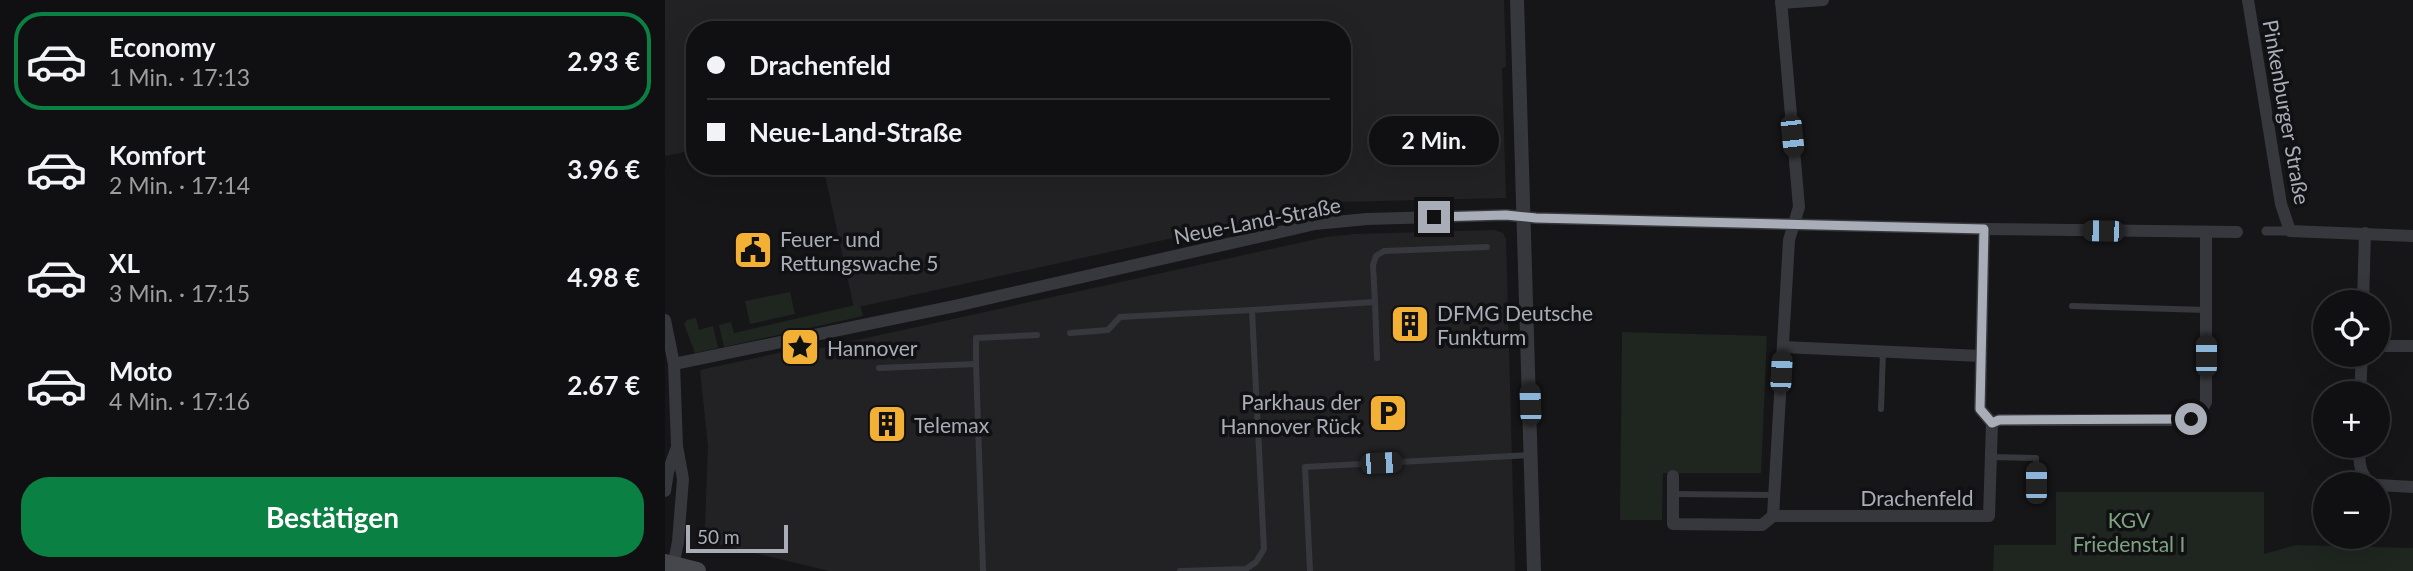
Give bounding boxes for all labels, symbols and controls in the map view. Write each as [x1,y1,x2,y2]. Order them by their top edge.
street label: Pinkenburger Straße [2258,18,2316,206]
icon: car [25,30,88,93]
text: Economy [109,31,215,63]
text: 2.93 € [567,45,640,77]
text: Drachenfeld [749,49,891,81]
text: 1 Min. · 17:13 [109,63,250,91]
car [1780,114,1805,158]
text: Neue-Land-Straße [749,116,962,148]
callout: 2 Min. [1369,116,1499,164]
text: 2 Min. [1402,126,1466,154]
icon: car [25,138,88,201]
text: Komfort [109,139,206,171]
text: 3.96 € [567,153,640,185]
text: 2 Min. · 17:14 [109,171,250,199]
street label: Neue-Land-Straße [1171,192,1343,248]
route end [1418,201,1450,233]
car [2082,220,2125,242]
place label: Feuer- und Rettungswache 5 [780,226,938,275]
public building icon: Feuer- und Rettungswache 5 [732,229,774,271]
icon: car [25,246,88,309]
text: XL [109,247,140,279]
text: 4.98 € [567,261,640,293]
text: 3 Min. · 17:15 [109,279,250,307]
map controls [2313,290,2390,549]
button: locate [2313,290,2390,367]
place label: DFMG Deutsche Funkturm [1437,300,1593,349]
building icon: DFMG Deutsche Funkturm [1389,303,1431,345]
place icon: Hannover [779,326,821,368]
place label: Hannover [827,335,918,360]
car [2196,335,2217,377]
car [1770,350,1793,394]
icon: car [25,354,88,417]
text: Moto [109,355,172,387]
text: 2.67 € [567,369,640,401]
button: + [2313,381,2390,458]
car [1519,383,1542,425]
text: 4 Min. · 17:16 [109,387,250,415]
place label: Parkhaus der Hannover Rück [1220,389,1361,438]
parking icon: Parkhaus der Hannover Rück [1367,392,1409,434]
building icon: Telemax [866,403,908,445]
route start [2175,403,2207,435]
place label: Telemax [914,412,990,437]
car [1360,451,1403,475]
car [2026,462,2047,504]
button: − [2313,472,2390,549]
button: Bestätigen [21,477,644,557]
street label: Drachenfeld [1861,485,1973,510]
park label: KGV Friedenstal I [2073,507,2185,556]
scale bar [686,522,787,554]
text: 50 m [697,525,740,548]

